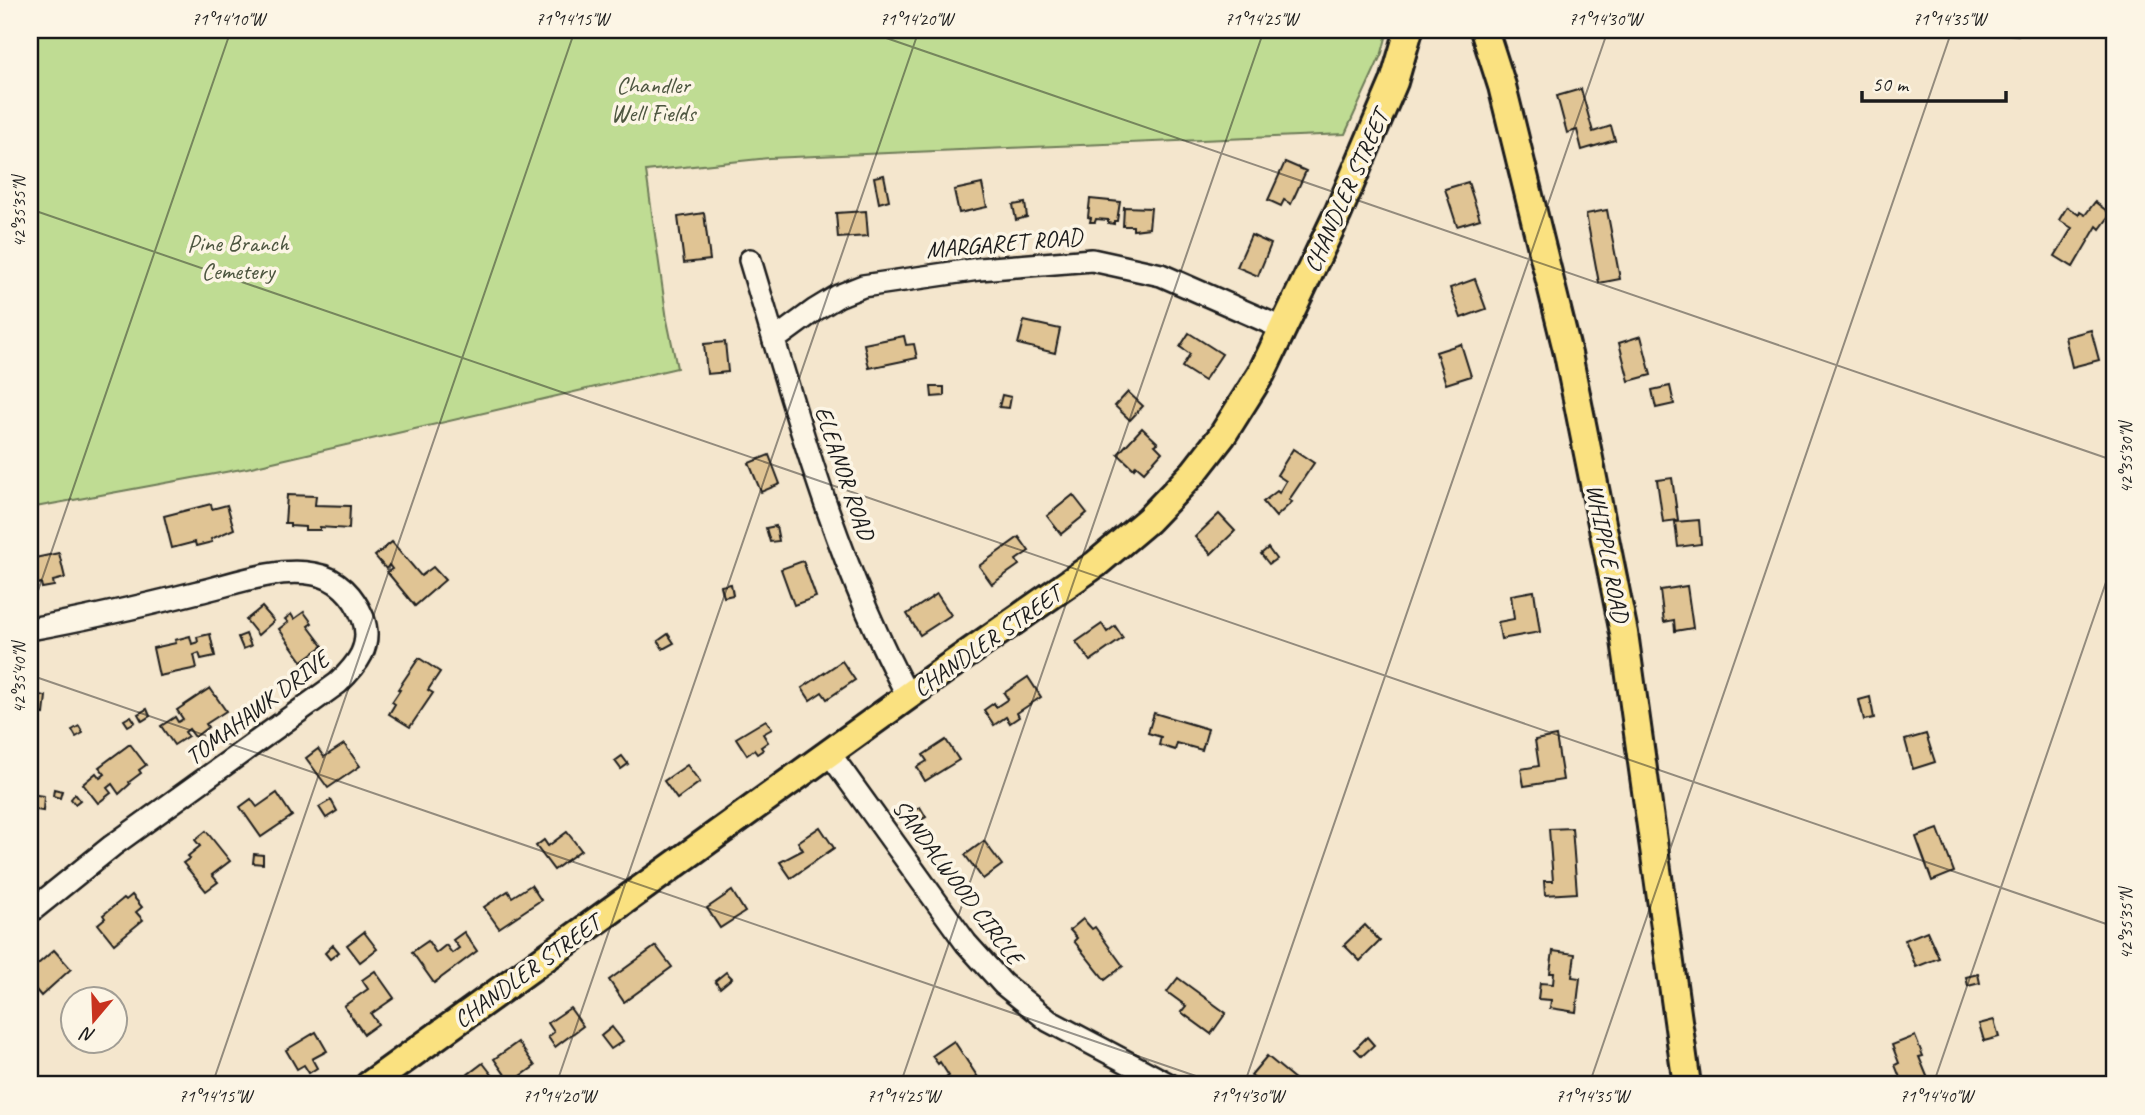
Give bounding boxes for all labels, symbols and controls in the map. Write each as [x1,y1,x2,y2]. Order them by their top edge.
text: 71°14'10"W [191,8,268,30]
text: 71°14'15"W [535,8,612,30]
text: 71°14'20"W [879,8,956,30]
text: 71°14'25"W [1224,8,1301,30]
text: 71°14'30"W [1568,8,1645,30]
text: 71°14'35"W [1912,8,1989,30]
scale bar [1862,60,2005,104]
park label: Chandler Well Fields [611,70,697,128]
text: 50 m [1872,71,1910,97]
street label: CHANDLER STREET [1297,101,1397,277]
text: 42°35'35"N [8,173,30,247]
street label: MARGARET ROAD [925,221,1085,265]
park label: Pine Branch Cemetery [187,228,290,286]
street label: ELEANOR ROAD [808,402,883,546]
text: 42°35'30"N [2115,419,2137,493]
street label: WHIPPLE ROAD [1580,482,1636,627]
street label: CHANDLER STREET [907,576,1071,703]
text: 42°35'40"N [8,639,30,713]
street label: TOMAHAWK DRIVE [179,643,337,772]
street label: SANDALWOOD CIRCLE [886,793,1032,973]
text: 42°35'35"N [2115,885,2137,959]
street label: CHANDLER STREET [448,905,610,1034]
north arrow [60,986,130,1056]
text: N [76,1021,98,1048]
text: 71°14'15"W [178,1085,255,1107]
text: 71°14'20"W [522,1085,599,1107]
text: 71°14'25"W [866,1085,943,1107]
text: 71°14'30"W [1210,1085,1287,1107]
text: 71°14'35"W [1555,1085,1632,1107]
text: 71°14'40"W [1899,1085,1976,1107]

